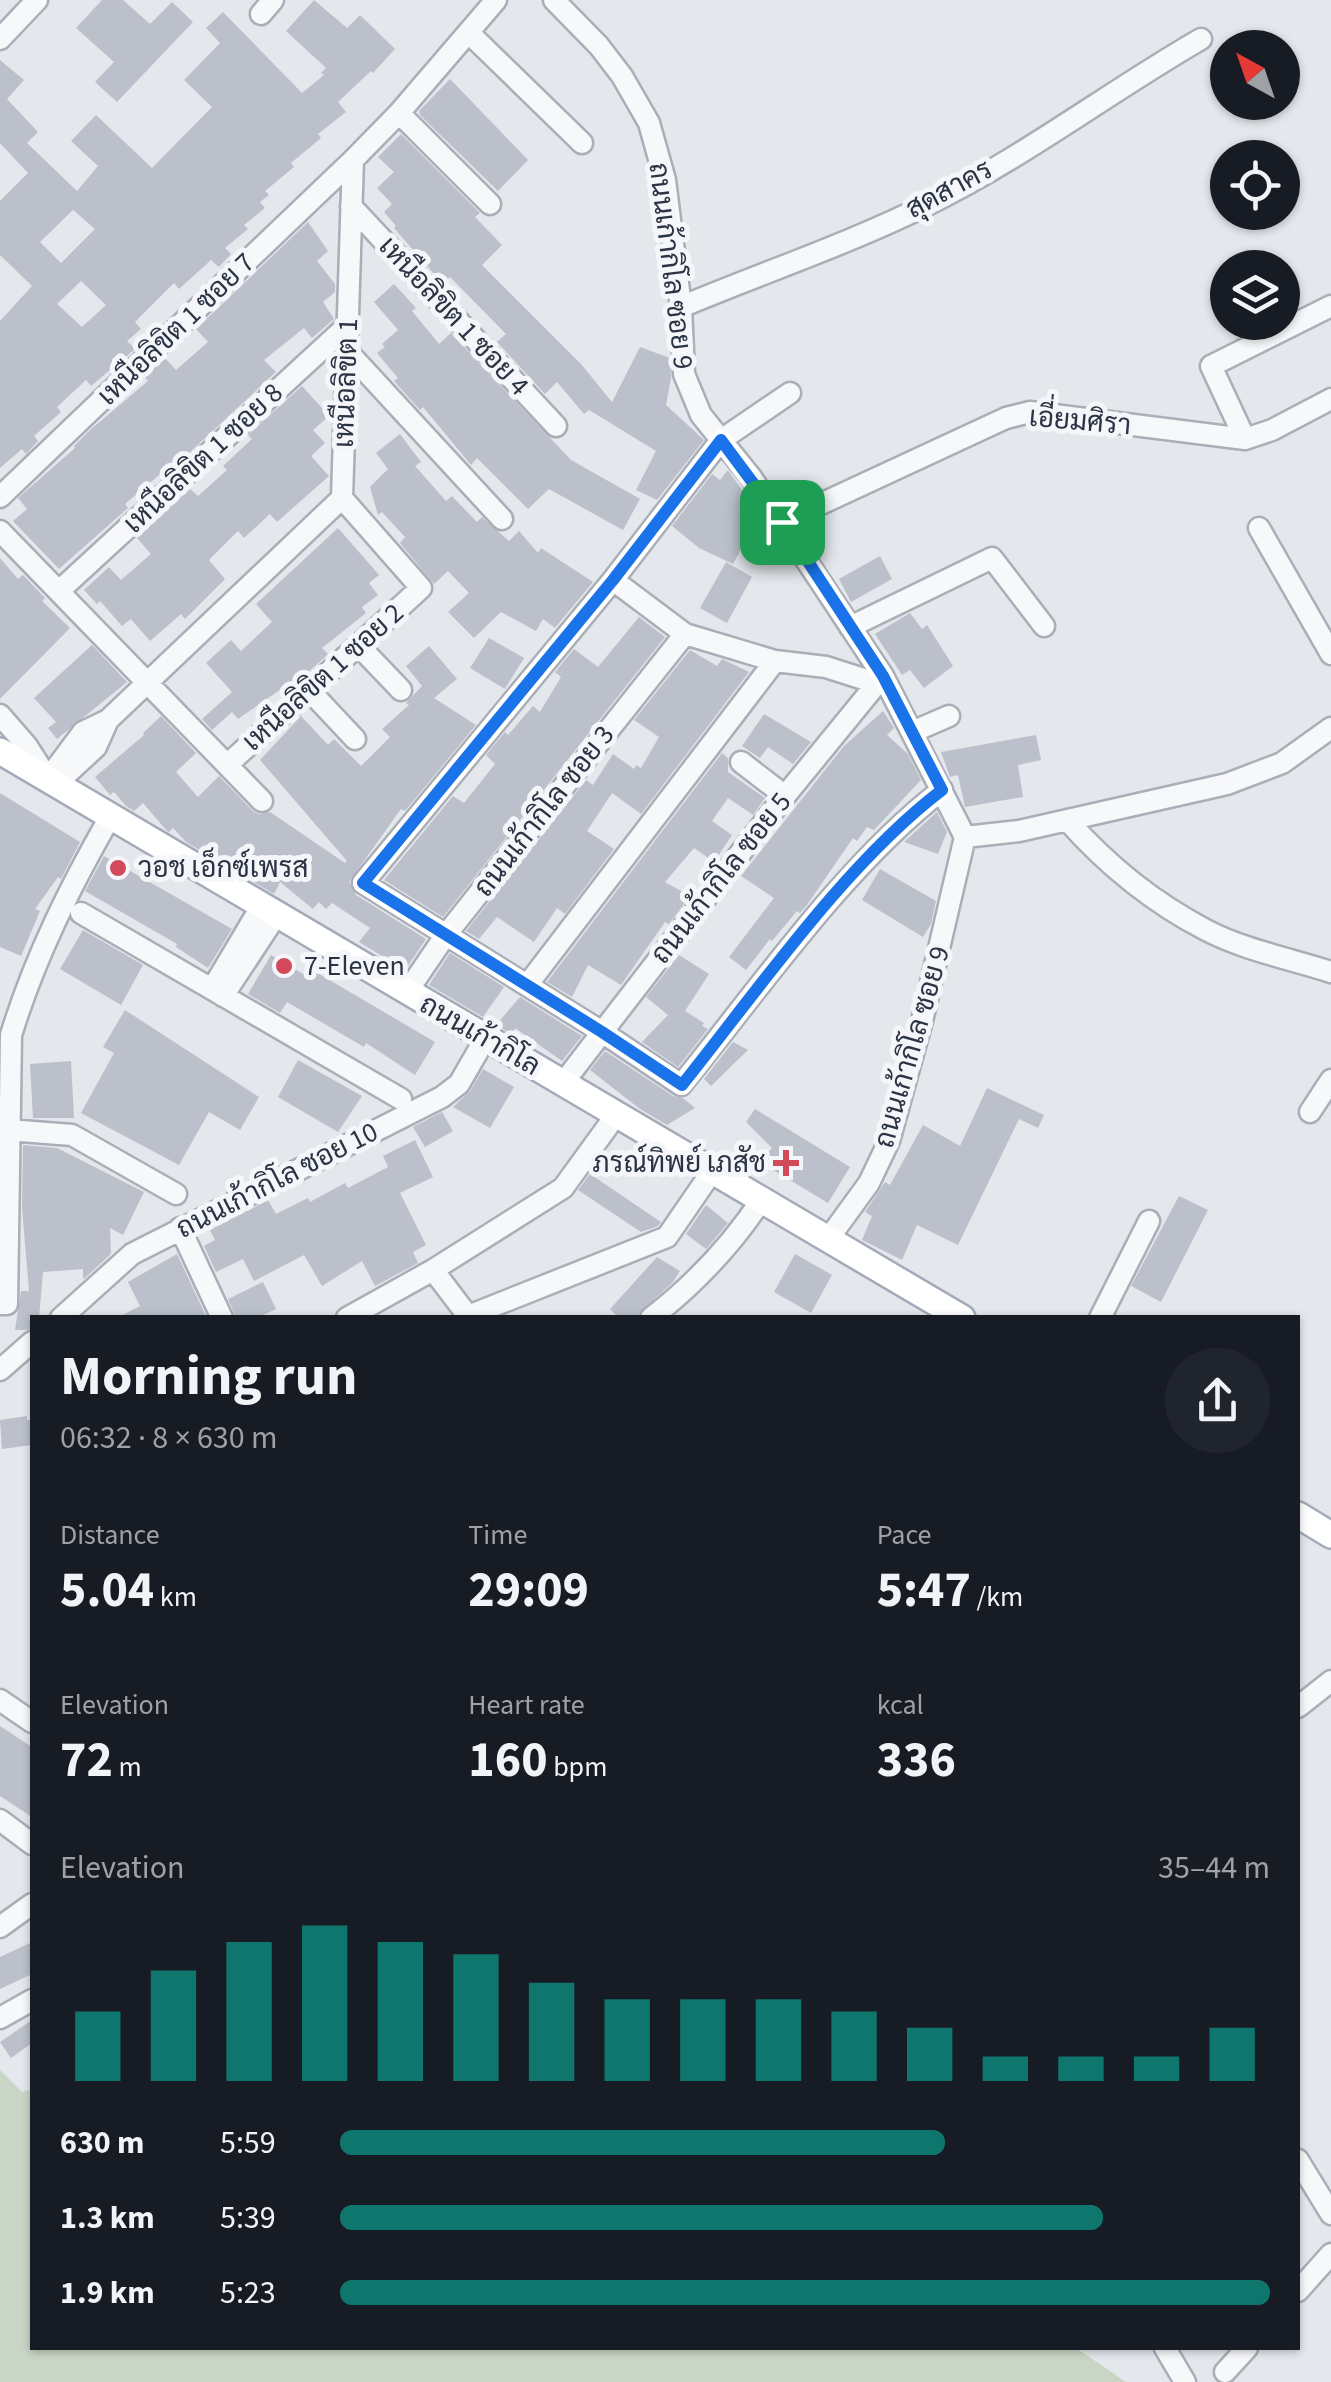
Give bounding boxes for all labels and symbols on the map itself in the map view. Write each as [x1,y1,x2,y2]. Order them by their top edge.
north arrow [1210,30,1300,120]
street label: สุดสาคร [899,149,999,229]
street label: ถนนเก้ากิโล ซอย 9 [638,160,704,372]
street label: เหนือลิขิต 1 ซอย 4 [369,227,539,405]
street label: เหนือลิขิต 1 ซอย 7 [88,243,264,415]
street label: เหนือลิขิต 1 [324,317,368,449]
street label: เหนือลิขิต 1 ซอย 8 [114,373,292,543]
street label: เอี่ยมศิรา [1027,392,1133,445]
pin [740,480,825,565]
street label: เหนือลิขิต 1 ซอย 2 [233,594,413,760]
street label: ถนนเก้ากิโล ซอย 3 [464,717,624,905]
street label: ถนนเก้ากิโล ซอย 5 [641,784,801,972]
place label: วอช เอ็กซ์เพรส [138,847,308,888]
marker: วอช เอ็กซ์เพรส [107,857,129,879]
street label: ถนนเก้ากิโล ซอย 9 [864,941,960,1153]
place label: 7-Eleven [304,946,405,986]
marker: 7-Eleven [273,955,295,977]
street label: ถนนเก้ากิโล [412,984,548,1086]
street label: ถนนเก้ากิโล ซอย 10 [169,1112,385,1248]
place label: ภรณ์ทิพย์ เภสัช [593,1143,766,1183]
marker: ภรณ์ทิพย์ เภสัช [775,1152,797,1174]

